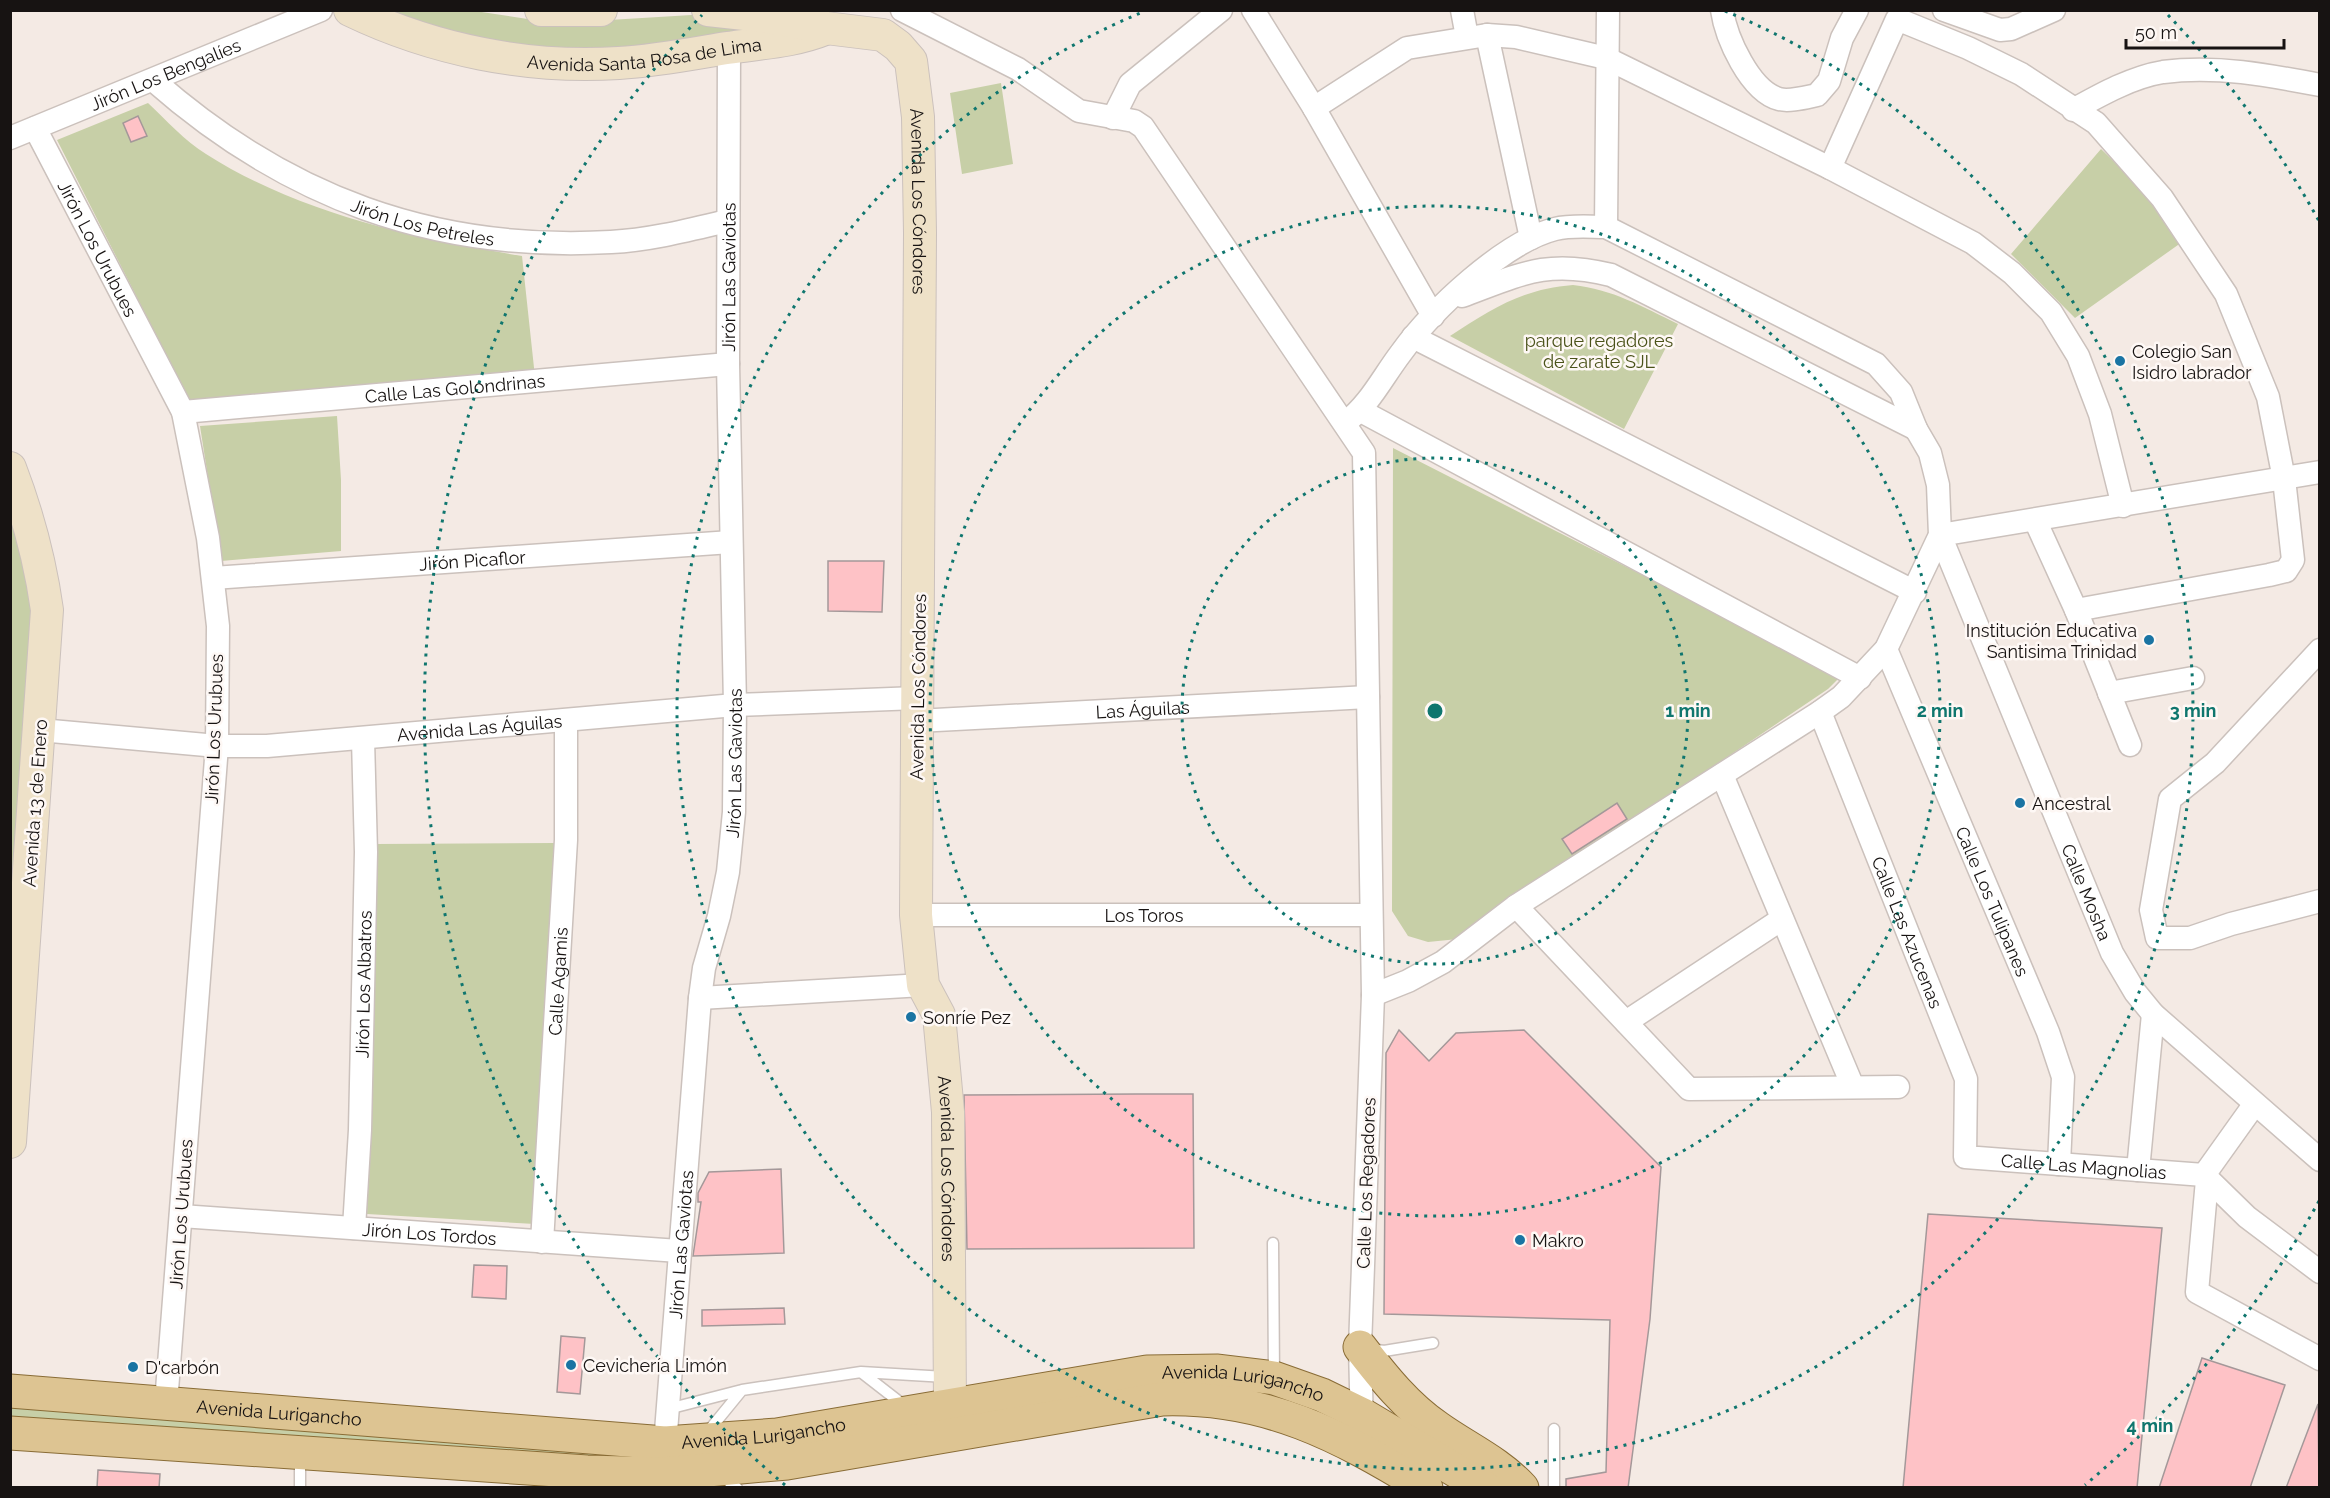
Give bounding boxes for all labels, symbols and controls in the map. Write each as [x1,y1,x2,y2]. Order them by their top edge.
scale bar [2126,12,2284,50]
text: 50 m [2135,22,2177,43]
street label: Avenida Santa Rosa de Lima [526,33,763,75]
street label: Jirón Los Bengalíes [87,34,244,114]
street label: Avenida Los Cóndores [906,107,931,295]
street label: Jirón Los Urubues [54,177,142,320]
street label: Jirón Los Petreles [348,194,496,249]
street label: Jirón Las Gaviotas [718,202,739,352]
park label: parque regadores de zarate SJL [1525,330,1674,372]
place label: Colegio San Isidro labrador [2132,341,2252,383]
marker: Colegio San Isidro labrador [2113,354,2127,368]
street label: Calle Las Golondrinas [364,370,546,406]
street label: Jirón Picaflor [418,546,527,574]
street label: Avenida Los Cóndores [906,593,930,780]
place label: Institución Educativa Santisima Trinidad [1966,620,2137,662]
marker: Institución Educativa Santisima Trinidad [2142,633,2156,647]
street label: Jirón Los Urubues [201,653,227,804]
street label: Jirón Las Gaviotas [721,688,746,839]
street label: Las Águilas [1095,696,1191,722]
text: 1 min [1665,700,1711,721]
text: 2 min [1917,700,1963,721]
text: 3 min [2170,700,2216,721]
centre of rings [1425,701,1445,721]
street label: Avenida Las Águilas [396,710,563,745]
street label: Avenida 13 de Enero [19,718,51,888]
place label: Ancestral [2032,793,2111,814]
marker: Ancestral [2013,796,2027,810]
street label: Calle Los Tulipanes [1952,823,2034,980]
street label: Calle Mosha [2058,841,2116,943]
street label: Calle Las Azucenas [1868,853,1947,1011]
street label: Los Toros [1105,905,1184,926]
street label: Jirón Los Albatros [351,910,375,1058]
street label: Calle Agamis [544,926,571,1036]
place label: Sonríe Pez [923,1007,1011,1028]
marker: Sonríe Pez [904,1010,918,1024]
street label: Avenida Los Cóndores [934,1074,960,1262]
street label: Calle Los Regadores [1353,1097,1379,1269]
street label: Jirón Los Urubues [165,1138,197,1290]
street label: Calle Las Magnolias [2000,1149,2168,1183]
street label: Jirón Las Gaviotas [664,1169,697,1320]
street label: Jirón Los Tordos [362,1218,498,1249]
place label: Makro [1532,1230,1584,1251]
marker: Makro [1513,1233,1527,1247]
place label: Cevichería Limón [583,1355,727,1376]
place label: D'carbón [145,1357,219,1378]
marker: Cevichería Limón [564,1358,578,1372]
marker: D'carbón [126,1360,140,1374]
street label: Avenida Lurigancho [1161,1360,1327,1406]
street label: Avenida Lurigancho [196,1395,363,1429]
street label: Avenida Lurigancho [680,1413,847,1452]
text: 4 min [2127,1415,2173,1436]

